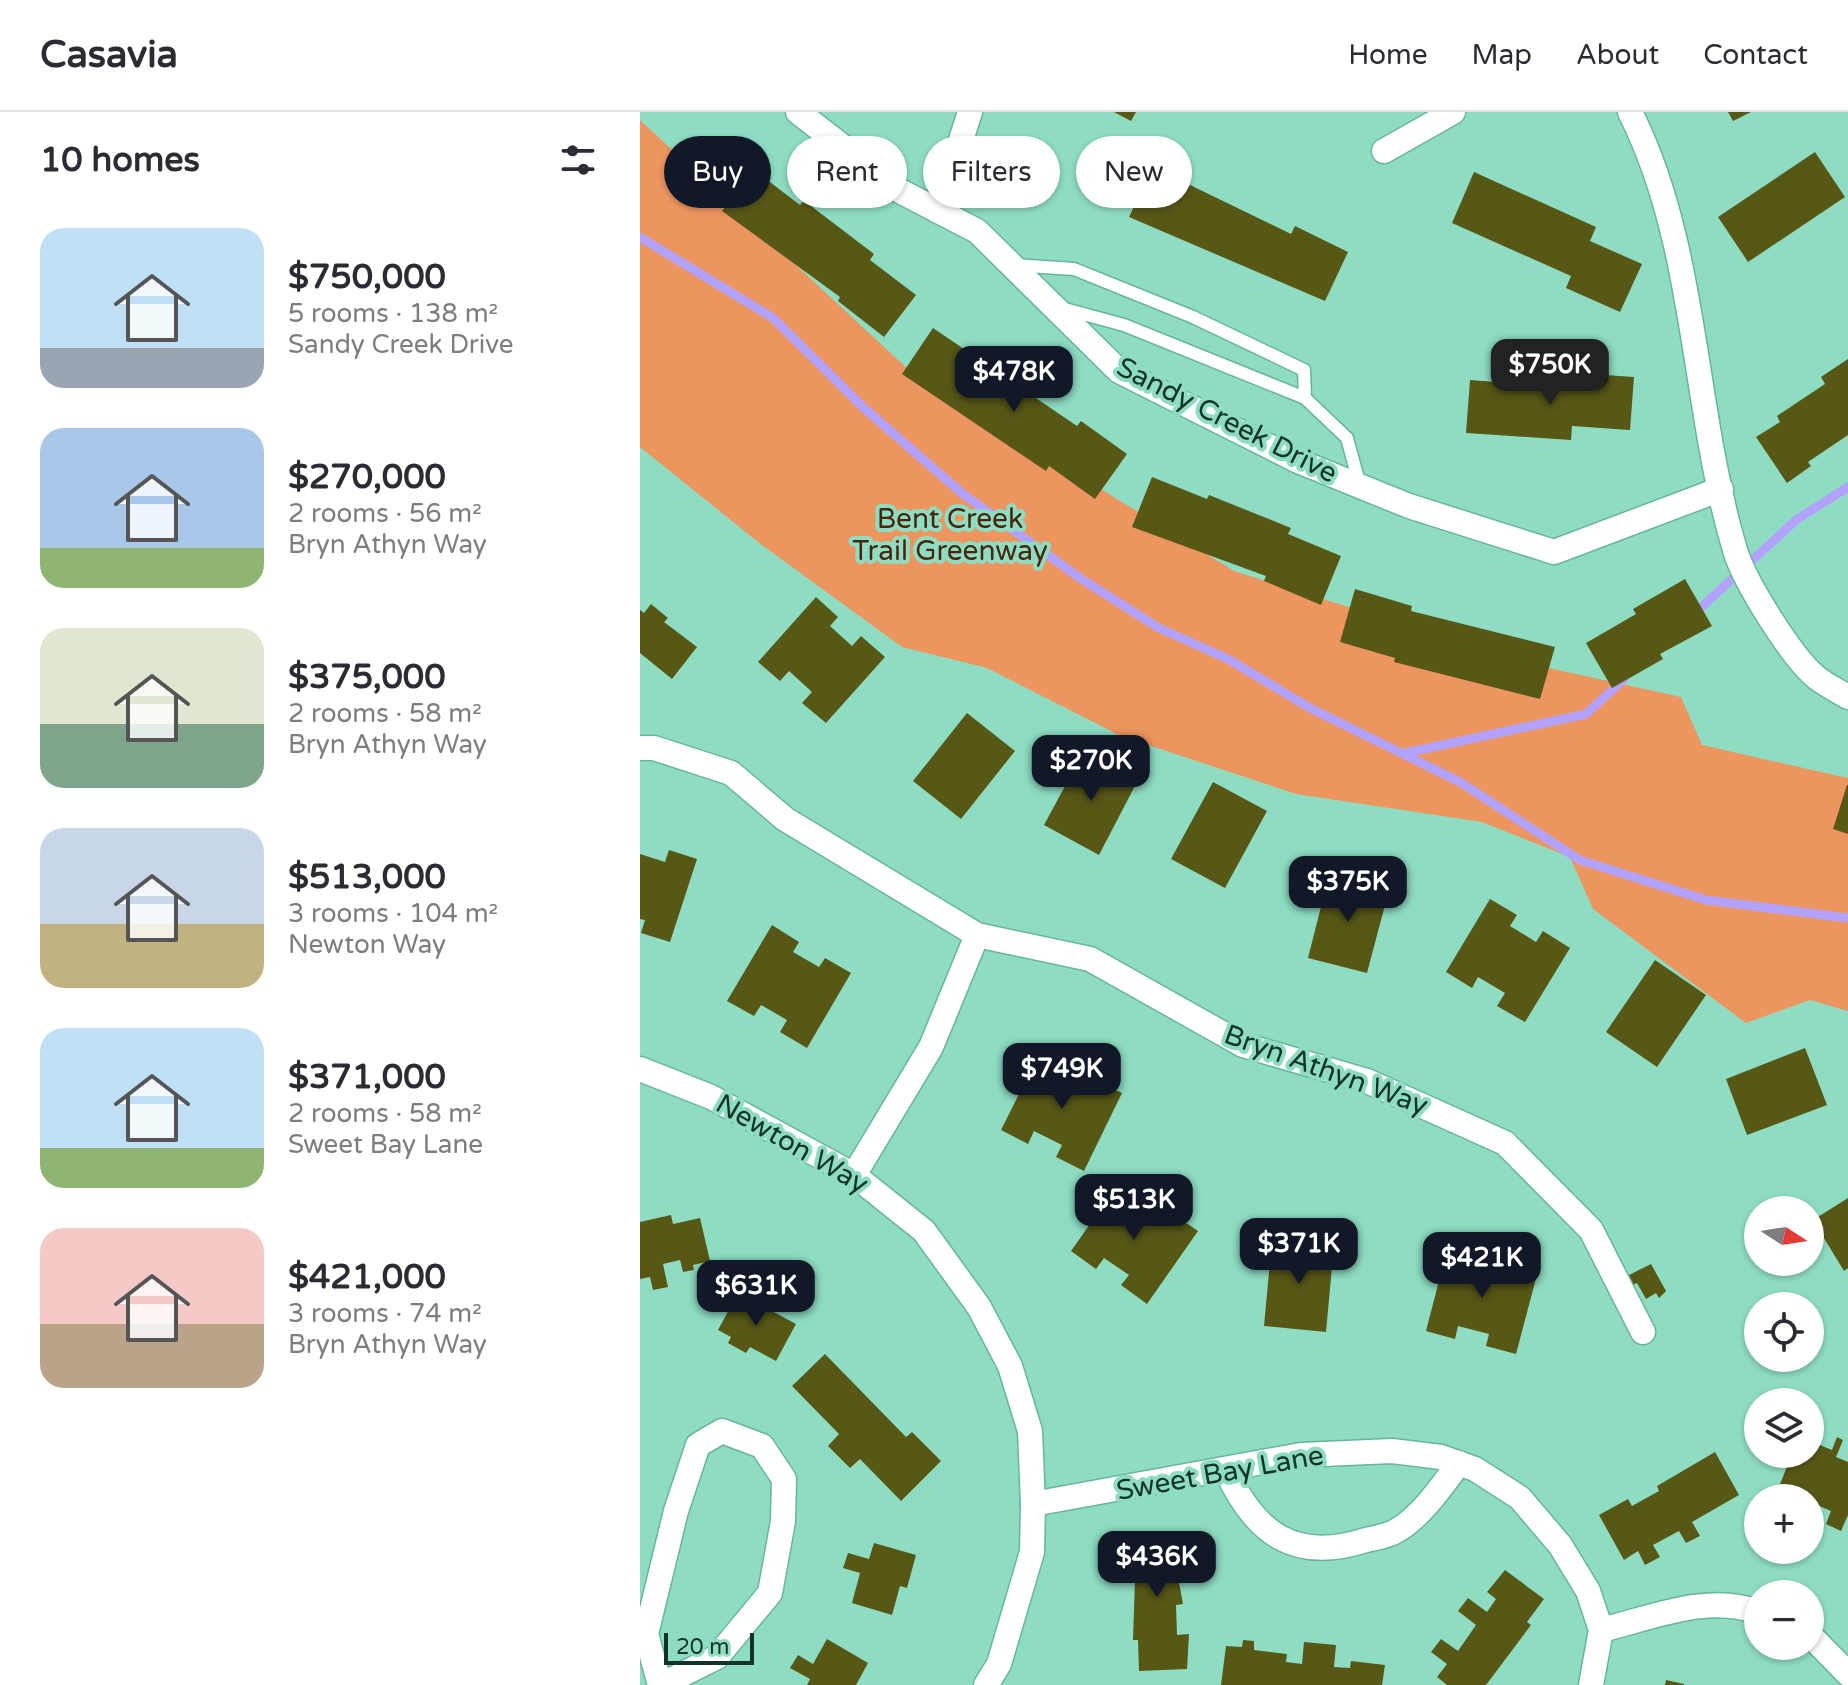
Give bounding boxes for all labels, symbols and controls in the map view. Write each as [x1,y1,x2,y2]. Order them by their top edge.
text: Casavia [40,32,178,78]
text: Home [1348,38,1428,72]
text: Map [1472,38,1532,72]
text: About [1576,38,1659,72]
text: Contact [1703,38,1808,72]
chip: Buy [664,136,771,208]
chip: Rent [787,136,907,208]
chip: Filters [923,136,1060,208]
chip: New [1076,136,1192,208]
icon: filters [556,138,600,182]
text: 10 homes [40,140,200,181]
text: $750,000 [288,257,446,298]
icon: home [104,260,200,356]
text: 5 rooms · 138 m² [288,298,498,329]
text: Sandy Creek Drive [288,329,513,360]
pin: $750K [1494,339,1606,407]
pin: $478K [958,346,1070,414]
text: $750K [1509,349,1591,380]
street label: Sandy Creek Drive [1111,350,1343,490]
text: $478K [973,356,1055,387]
text: $270,000 [288,457,446,498]
icon: home [104,460,200,556]
text: 2 rooms · 56 m² [288,498,482,529]
park label: Bent Creek Trail Greenway [852,502,1048,568]
text: Bryn Athyn Way [288,529,487,560]
text: $375,000 [288,657,446,698]
icon: home [104,660,200,756]
text: 2 rooms · 58 m² [288,698,482,729]
text: Bryn Athyn Way [288,729,487,760]
pin: $270K [1035,735,1147,803]
text: $270K [1050,745,1132,776]
pin: $375K [1292,856,1404,924]
text: $513,000 [288,857,446,898]
icon: home [104,860,200,956]
text: $375K [1307,866,1389,897]
text: 3 rooms · 104 m² [288,898,498,929]
text: Newton Way [288,929,446,960]
street label: Bryn Athyn Way [1220,1017,1432,1123]
pin: $749K [1006,1043,1118,1111]
text: $749K [1021,1053,1103,1084]
text: $371,000 [288,1057,446,1098]
icon: home [104,1060,200,1156]
street label: Newton Way [710,1087,874,1201]
text: 2 rooms · 58 m² [288,1098,482,1129]
text: Sweet Bay Lane [288,1129,483,1160]
pin: $513K [1078,1174,1190,1242]
text: $513K [1093,1184,1175,1215]
north arrow [1744,1196,1824,1276]
map controls [1744,1196,1824,1660]
pin: $371K [1243,1218,1355,1286]
text: $371K [1258,1228,1340,1259]
pin: $421K [1426,1232,1538,1300]
text: $421K [1441,1242,1523,1273]
text: $421,000 [288,1257,446,1298]
icon: home [104,1260,200,1356]
pin: $631K [700,1260,812,1328]
text: $631K [715,1270,797,1301]
button: locate [1744,1292,1824,1372]
text: 3 rooms · 74 m² [288,1298,482,1329]
text: Bryn Athyn Way [288,1329,487,1360]
button: layers [1744,1388,1824,1468]
street label: Sweet Bay Lane [1114,1438,1326,1508]
button: + [1744,1484,1824,1564]
pin: $436K [1101,1531,1213,1599]
text: $436K [1116,1541,1198,1572]
button: − [1744,1580,1824,1660]
scale bar [664,1629,754,1665]
text: 20 m [676,1634,730,1660]

